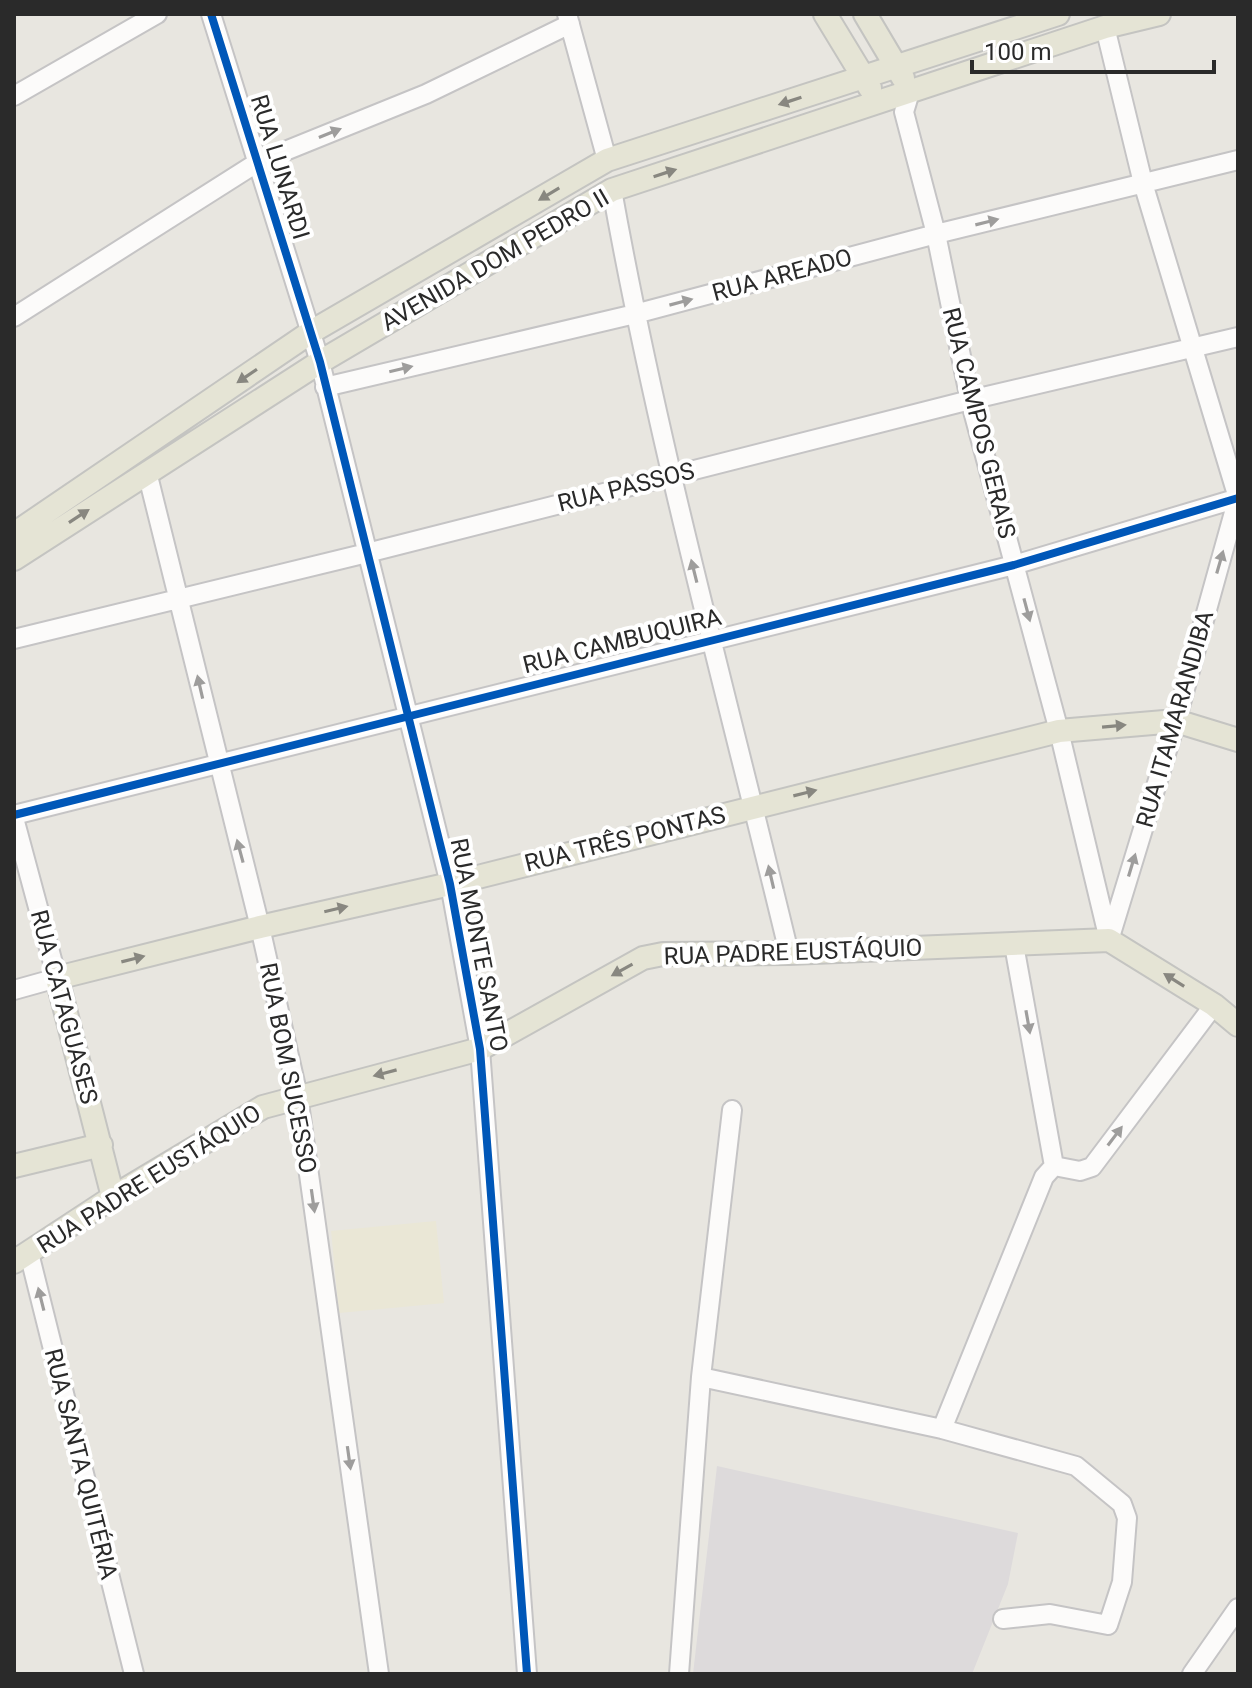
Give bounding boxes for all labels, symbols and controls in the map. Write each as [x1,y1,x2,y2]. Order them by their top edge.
scale bar [972,24,1214,74]
text: 100 m [984,38,1051,66]
street label: RUA LUNARDI [245,91,315,243]
one-way arrow [778,95,802,108]
one-way arrow [318,126,342,139]
one-way arrow [653,166,677,179]
street label: AVENIDA DOM PEDRO II [376,183,614,337]
one-way arrow [538,187,560,201]
one-way arrow [974,215,999,227]
street label: RUA AREADO [709,243,855,307]
one-way arrow [669,295,694,307]
street label: RUA CAMPOS GERAIS [937,305,1021,541]
one-way arrow [389,362,414,375]
one-way arrow [236,368,257,383]
street label: RUA PASSOS [555,456,697,518]
one-way arrow [69,509,90,524]
one-way arrow [1214,549,1227,573]
one-way arrow [687,558,700,583]
one-way arrow [1021,598,1033,623]
street label: RUA CAMBUQUIRA [520,603,724,679]
street label: RUA ITAMARANDIBA [1131,607,1219,831]
one-way arrow [193,674,206,699]
one-way arrow [1102,719,1127,732]
one-way arrow [793,786,818,798]
street label: RUA TRÊS PONTAS [522,801,728,877]
street label: RUA MONTE SANTO [445,836,513,1054]
one-way arrow [233,839,245,864]
one-way arrow [1126,853,1139,877]
one-way arrow [764,865,777,890]
one-way arrow [323,903,348,915]
street label: RUA CATAGUASES [25,907,103,1107]
street label: RUA PADRE EUSTÁQUIO [663,933,923,971]
one-way arrow [120,952,145,965]
street label: RUA BOM SUCESSO [254,960,322,1176]
one-way arrow [610,963,633,977]
one-way arrow [1163,974,1185,988]
one-way arrow [1022,1010,1034,1035]
one-way arrow [373,1068,398,1080]
street label: RUA PADRE EUSTÁQUIO [32,1099,266,1259]
one-way arrow [1106,1126,1122,1147]
one-way arrow [307,1188,320,1213]
one-way arrow [34,1287,46,1312]
street label: RUA SANTA QUITÉRIA [39,1346,123,1583]
one-way arrow [343,1446,356,1471]

